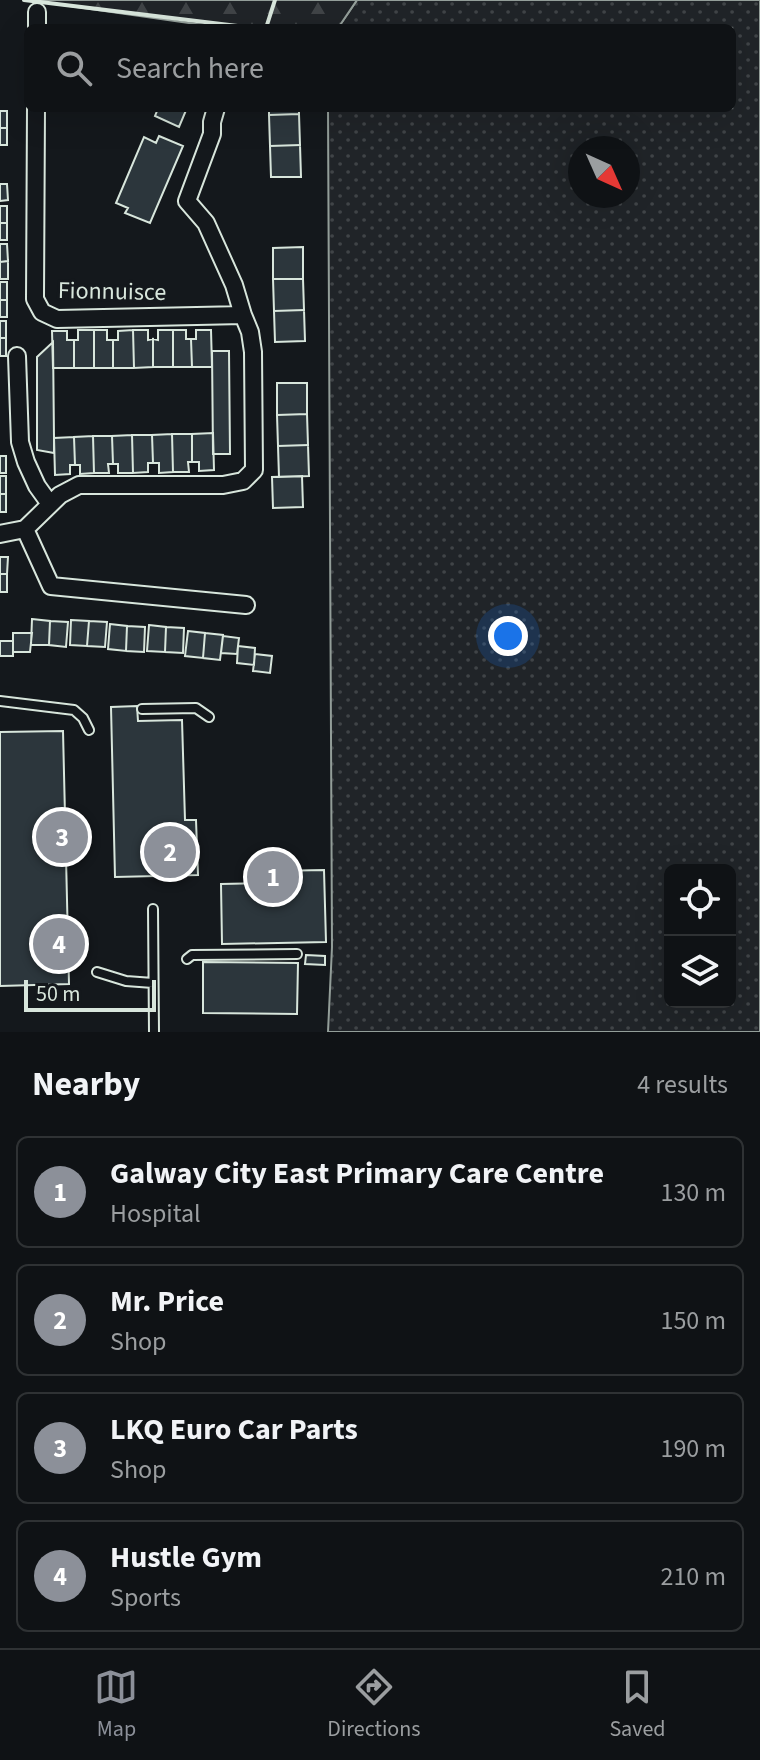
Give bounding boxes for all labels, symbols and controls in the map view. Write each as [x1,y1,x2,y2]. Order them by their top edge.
search box [24,24,736,112]
icon: search [52,46,96,90]
text: Search here [116,47,264,90]
north arrow [568,136,640,208]
street label: Fionnuisce [57,273,166,310]
your location [488,616,528,656]
pin: 3 [36,807,88,867]
pin: 2 [144,822,196,882]
pin: 1 [247,847,299,907]
map controls [664,864,736,1008]
button: locate [664,864,736,936]
pin: 4 [33,914,85,974]
button: layers [664,936,736,1008]
scale bar [24,976,156,1012]
text: 50 m [36,978,81,1010]
text: Nearby [32,1060,140,1109]
text: 4 results [637,1066,728,1103]
text: Galway City East Primary Care Centre [110,1152,604,1195]
text: 1 [53,1174,67,1211]
text: 130 m [660,1174,726,1211]
text: Hospital [110,1195,201,1232]
text: Mr. Price [110,1280,224,1323]
text: 2 [53,1302,67,1339]
text: 150 m [660,1302,726,1339]
text: Shop [110,1323,167,1360]
text: LKQ Euro Car Parts [110,1408,358,1451]
text: 3 [53,1430,67,1467]
text: 190 m [660,1430,726,1467]
text: Shop [110,1451,167,1488]
text: Hustle Gym [110,1536,262,1579]
text: 4 [53,1558,67,1595]
text: 210 m [660,1558,726,1595]
text: Sports [110,1579,181,1616]
tab: Map [94,1665,138,1745]
tab: Directions [327,1665,420,1745]
tab: Saved [609,1665,666,1745]

